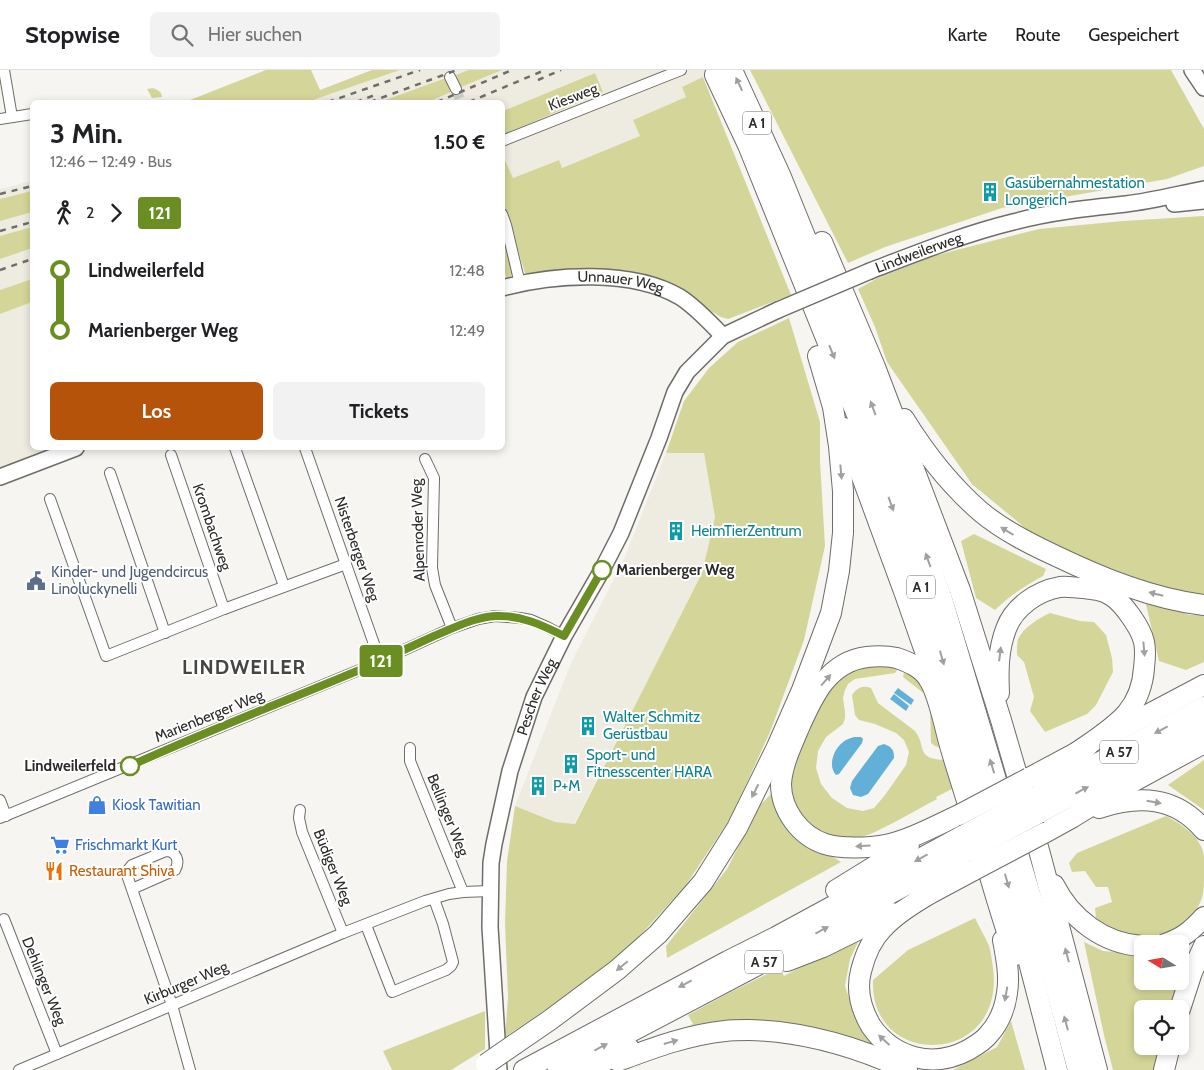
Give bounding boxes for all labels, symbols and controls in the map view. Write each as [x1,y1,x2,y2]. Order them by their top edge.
search box [150,12,500,57]
text: Stopwise [25,20,120,49]
icon: search [168,21,196,49]
text: Hier suchen [208,23,302,46]
text: Karte [948,24,987,46]
text: Route [1015,24,1060,46]
text: Gespeichert [1088,24,1179,46]
one-way arrow [735,77,743,92]
street label: Kiesweg [546,79,601,115]
road number: A 1 [743,112,771,134]
text: 3 Min. [50,116,123,150]
text: 1.50 € [434,131,485,154]
text: 12:46 – 12:49 · Bus [50,152,172,171]
place label: Gasübernahmestation Longerich [1005,174,1145,209]
building icon: Gasübernahmestation Longerich [979,181,1001,203]
icon: walk [50,199,78,227]
icon: forward [102,199,130,227]
text: 121 [148,202,171,224]
text: 2 [86,203,94,222]
street label: Lindweilerweg [873,228,965,277]
text: Lindweilerfeld [88,259,204,282]
text: 12:48 [449,261,485,280]
street label: Unnauer Weg [577,268,667,298]
text: Marienberger Weg [88,319,238,342]
text: 12:49 [450,321,485,340]
one-way arrow [828,345,836,360]
button: Los [50,382,263,440]
button: Tickets [273,382,485,440]
one-way arrow [869,400,876,415]
one-way arrow [837,464,845,480]
street label: Alpenroder Weg [407,478,429,582]
street label: Krombachweg [189,481,235,573]
street label: Nisterberger Weg [331,494,384,604]
one-way arrow [888,496,895,511]
building icon: HeimTierZentrum [665,520,687,542]
place label: HeimTierZentrum [691,522,802,540]
one-way arrow [1001,526,1014,535]
one-way arrow [924,553,931,568]
marker: Marienberger Weg [592,560,612,580]
place label: Marienberger Weg [616,561,735,579]
place label: Kinder- und Jugendcircus Linoluckynelli [51,563,208,598]
public building icon: Kinder- und Jugendcircus Linoluckynelli [25,570,47,592]
road number: A 1 [907,576,935,598]
one-way arrow [1149,590,1164,598]
one-way arrow [1141,642,1149,658]
line badge: 121 [352,645,410,677]
one-way arrow [996,645,1004,661]
text: 121 [370,650,392,672]
one-way arrow [939,650,947,665]
district label: LINDWEILER [182,655,306,679]
street label: Pescher Weg [513,655,561,738]
one-way arrow [820,674,832,686]
street label: Marienberger Weg [152,686,267,746]
place label: Walter Schmitz Gerüstbau [603,708,700,743]
building icon: Walter Schmitz Gerüstbau [577,715,599,737]
one-way arrow [1154,725,1168,734]
road number: A 57 [1100,740,1138,764]
place label: Sport- und Fitnesscenter HARA [586,746,713,781]
building icon: Sport- und Fitnesscenter HARA [560,753,582,775]
marker: Lindweilerfeld [120,756,140,776]
place label: Lindweilerfeld [24,757,116,775]
one-way arrow [988,758,996,773]
street label: Bellinger Weg [423,771,473,859]
building icon: P+M [527,775,549,797]
place label: P+M [553,777,580,795]
one-way arrow [751,783,760,798]
one-way arrow [1075,786,1089,794]
shop icon: Kiosk Tawitian [86,794,108,816]
place label: Kiosk Tawitian [112,796,201,814]
one-way arrow [1147,798,1163,806]
street label: Büdiger Weg [310,826,357,908]
supermarket icon: Frischmarkt Kurt [49,834,71,856]
place label: Frischmarkt Kurt [75,836,177,854]
one-way arrow [855,843,871,851]
one-way arrow [914,854,928,862]
restaurant icon: Restaurant Shiva [43,860,65,882]
place label: Restaurant Shiva [69,862,176,880]
one-way arrow [1003,874,1011,889]
one-way arrow [814,926,829,934]
street label: Dehlinger Weg [18,934,70,1028]
north arrow [1134,935,1189,990]
map controls [1134,935,1189,1055]
one-way arrow [1063,948,1071,963]
road number: A 57 [745,950,783,974]
street label: Kirburger Weg [141,957,231,1009]
one-way arrow [615,961,628,972]
one-way arrow [678,980,691,989]
one-way arrow [1002,986,1010,1002]
button: locate [1134,1000,1189,1055]
one-way arrow [1061,1015,1069,1030]
one-way arrow [878,1034,890,1046]
one-way arrow [664,1038,679,1046]
one-way arrow [594,1043,608,1051]

